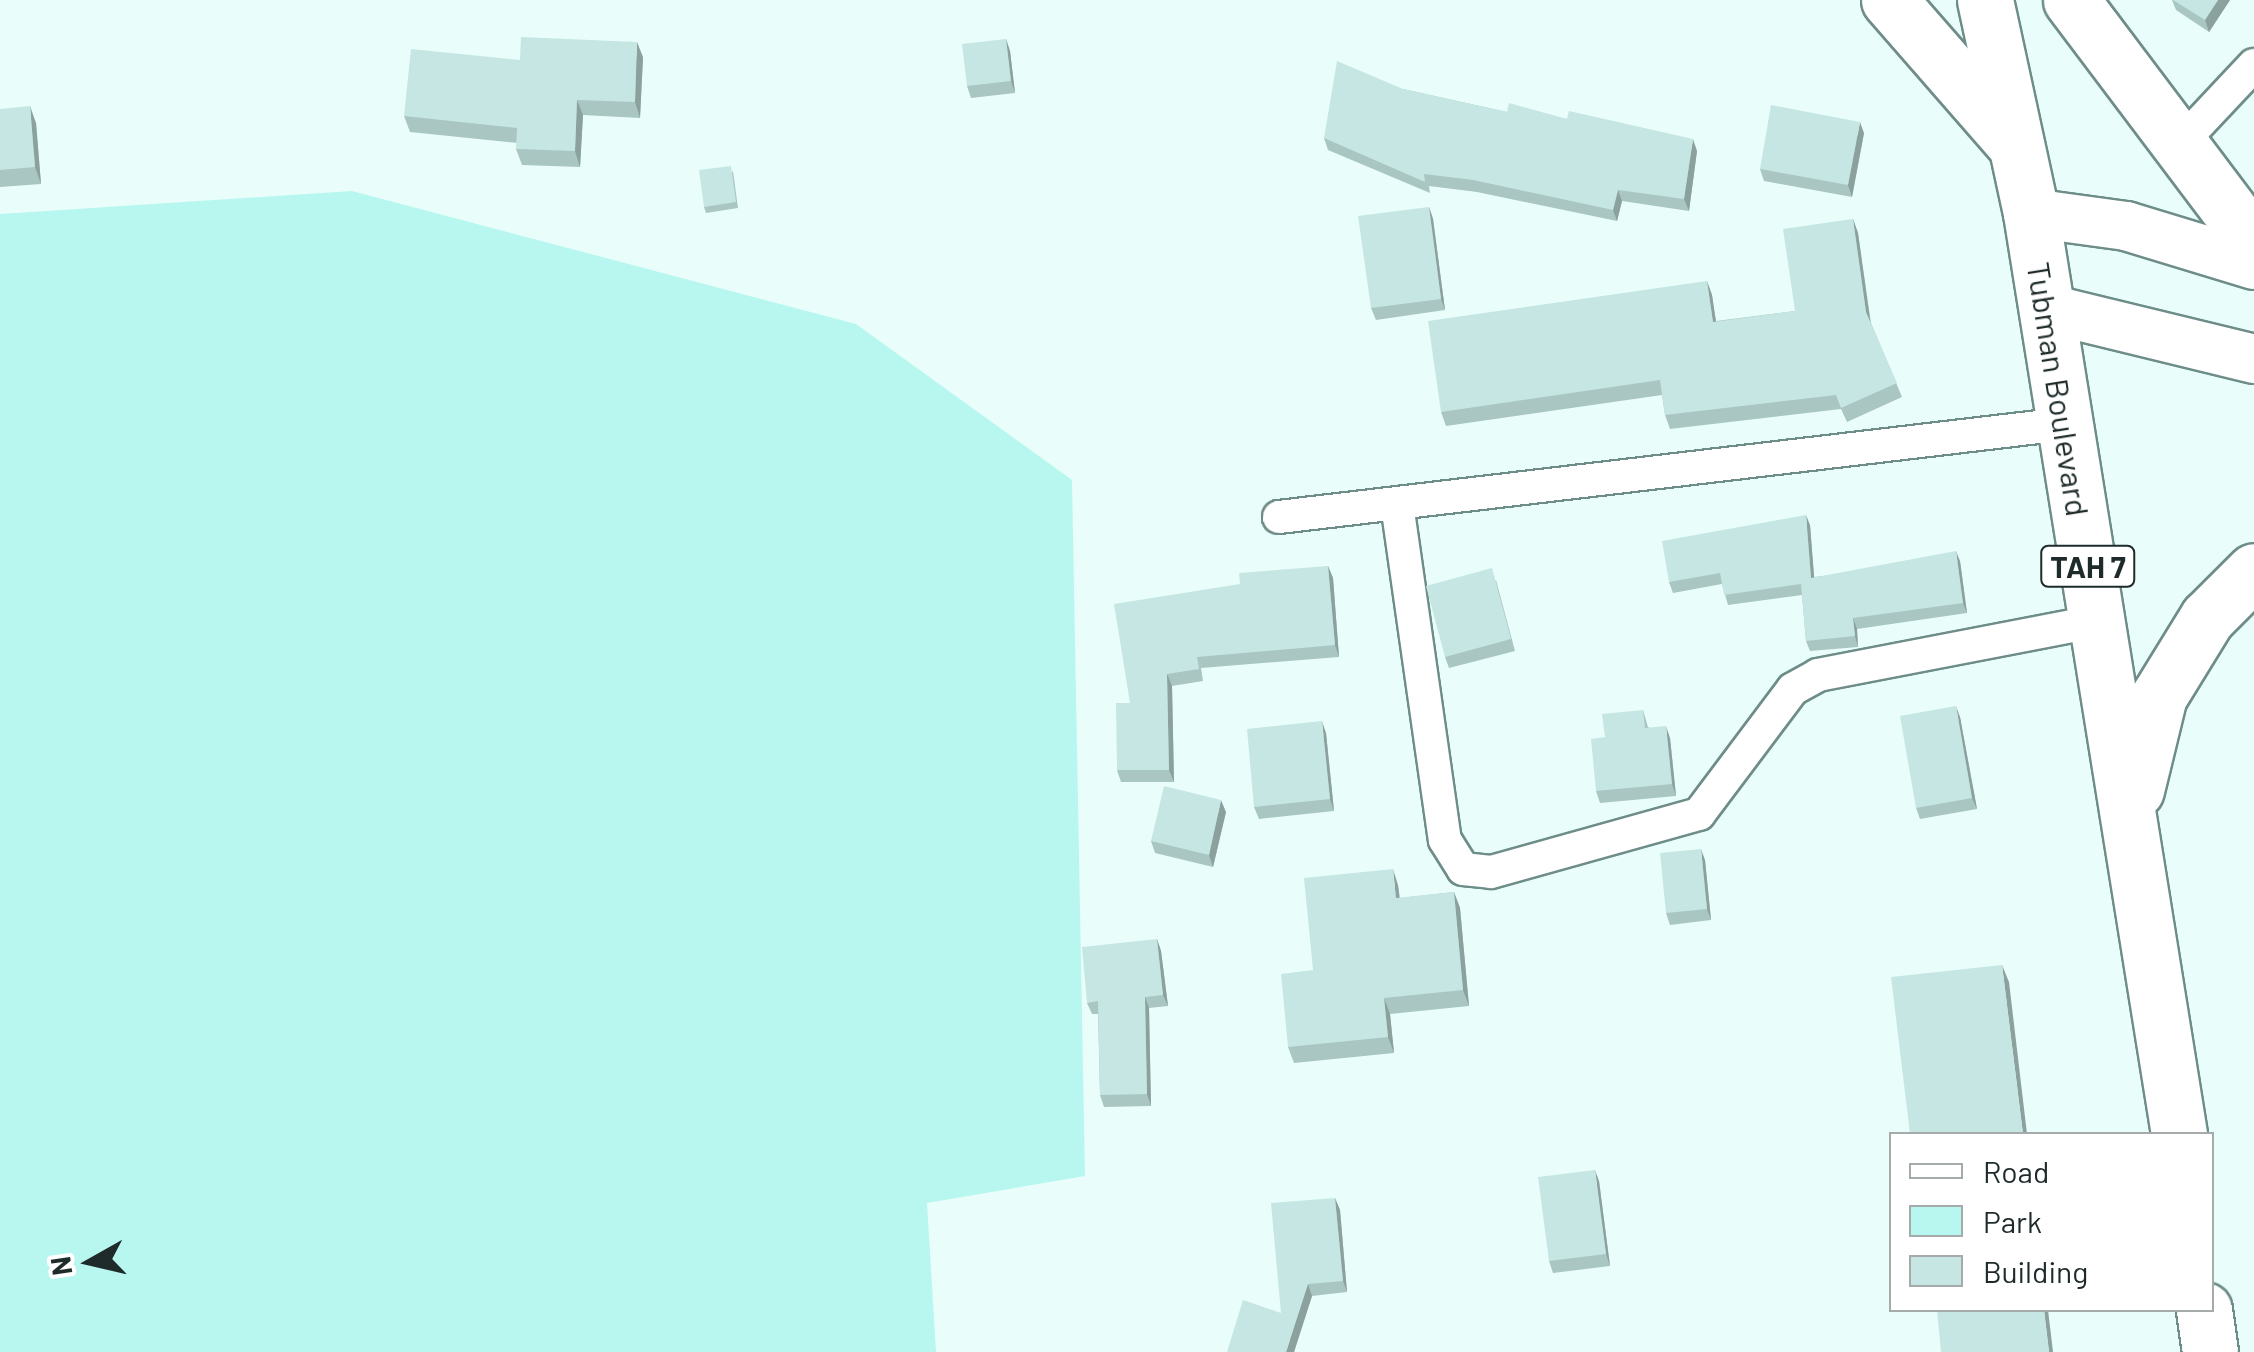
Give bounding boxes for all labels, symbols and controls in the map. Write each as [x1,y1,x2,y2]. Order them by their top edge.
street label: Tubman Boulevard [2020,259,2098,519]
road number: TAH 7 [2038,541,2138,591]
legend [1889,1132,2214,1312]
text: Road [1983,1153,2049,1189]
text: Park [1983,1203,2042,1239]
north arrow [40,1212,140,1312]
text: Building [1983,1253,2088,1289]
text: N [42,1255,78,1278]

